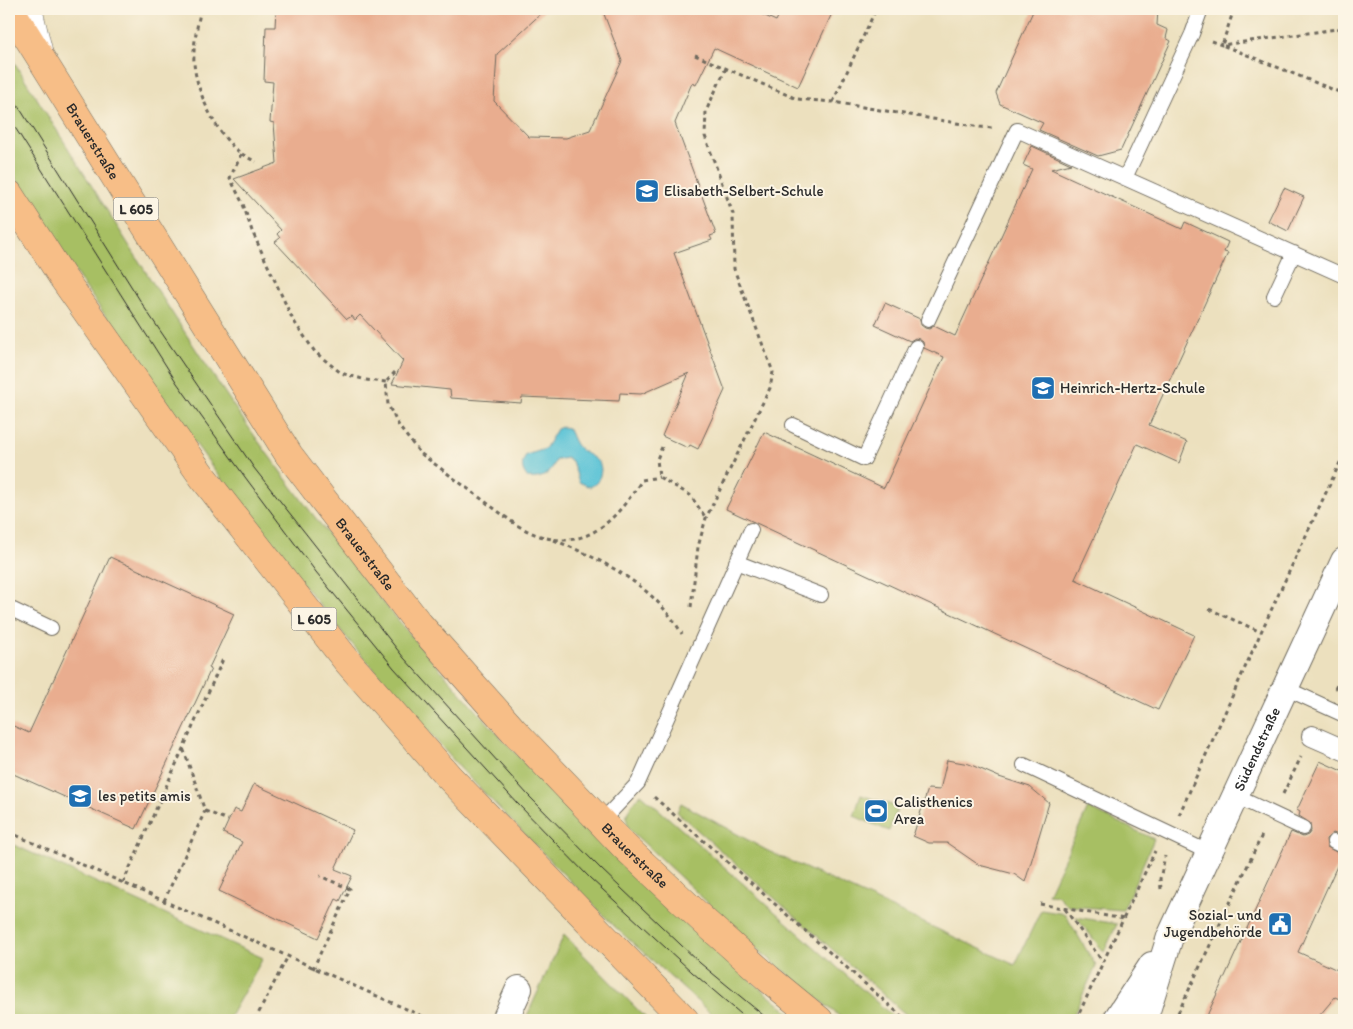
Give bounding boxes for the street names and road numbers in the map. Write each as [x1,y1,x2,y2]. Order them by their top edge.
street label: Brauerstraße [62,100,123,183]
road number: L 605 [114,198,158,220]
street label: Brauerstraße [332,514,399,594]
road number: L 605 [292,608,336,630]
street label: Südendstraße [1230,704,1284,794]
street label: Brauerstraße [598,819,672,892]

